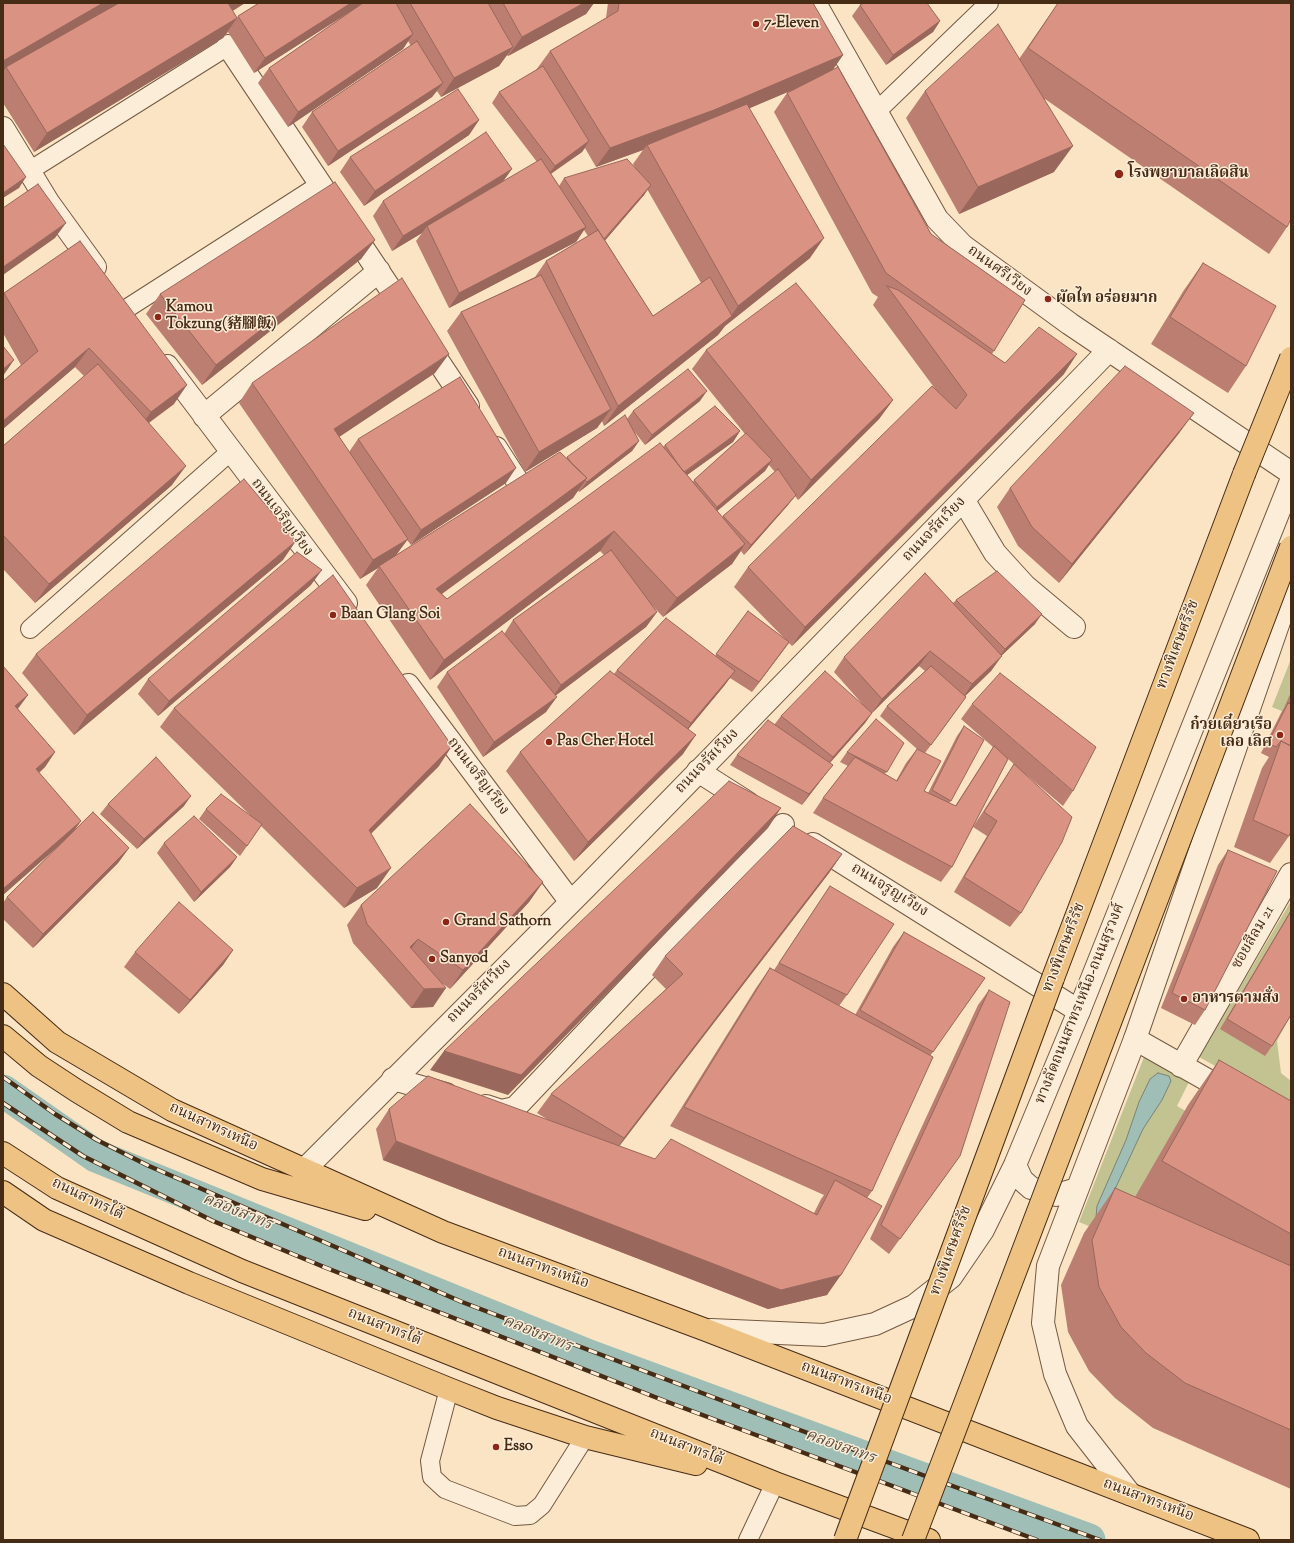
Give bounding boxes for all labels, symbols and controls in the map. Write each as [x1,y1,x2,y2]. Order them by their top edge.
place label: 7-Eleven [764,15,819,33]
marker: 7-Eleven [751,19,761,29]
place label: โรงพยาบาลเลิดสิน [1128,165,1249,183]
marker: โรงพยาบาลเลิดสิน [1113,168,1125,180]
street label: ถนนศรีเวียง [963,243,1035,301]
place label: ผัดไท อร่อยมาก [1056,290,1157,308]
marker: ผัดไท อร่อยมาก [1043,294,1053,304]
place label: Kamou Tokzung(豬腳飯) [166,299,277,334]
marker: Kamou Tokzung(豬腳飯) [153,312,163,322]
street label: ถนนเจริญเวียง [246,476,316,560]
street label: ถนนจรัสเวียง [900,494,970,566]
street label: ทางพิเศษศรีรัช [1154,598,1204,692]
place label: Baan Glang Soi [341,606,440,624]
marker: Baan Glang Soi [328,610,338,620]
place label: ก๋วยเตี๋ยวเรือ เลอ เลิศ [1190,717,1272,752]
street label: ถนนจรัสเวียง [673,726,743,798]
marker: ก๋วยเตี๋ยวเรือ เลอ เลิศ [1275,730,1285,740]
place label: Pas Cher Hotel [557,733,654,751]
street label: ถนนเจริญเวียง [442,735,512,819]
marker: Pas Cher Hotel [544,737,554,747]
street label: ถนนจรูญเวียง [847,860,931,922]
street label: ทางลัดถนนสาทรเหนือ-ถนนสุรวงศ์ [1032,901,1130,1107]
street label: ทางพิเศษศรีรัช [1040,901,1090,995]
street label: ซอยสีลม 21 [1229,903,1279,973]
place label: Grand Sathorn [454,913,551,931]
marker: Grand Sathorn [441,917,451,927]
place label: Sanyod [440,950,488,968]
marker: Sanyod [427,954,437,964]
street label: ถนนจรัสเวียง [444,956,516,1028]
place label: อาหารตามสั่ง [1192,990,1279,1008]
marker: อาหารตามสั่ง [1179,994,1189,1004]
street label: ถนนสาทรเหนือ [166,1100,260,1156]
street label: ถนนสาทรใต้ [48,1175,126,1225]
water label: คลองสาทร [200,1190,274,1236]
street label: ทางพิเศษศรีรัช [927,1204,977,1298]
street label: ถนนสาทรเหนือ [495,1244,591,1294]
street label: ถนนสาทรใต้ [345,1305,423,1351]
water label: คลองสาทร [500,1312,574,1358]
street label: ถนนสาทรเหนือ [798,1358,894,1410]
street label: ถนนสาทรใต้ [647,1425,725,1471]
water label: คลองสาทร [802,1426,878,1470]
place label: Esso [504,1438,533,1456]
marker: Esso [491,1442,501,1452]
street label: ถนนสาทรเหนือ [1100,1475,1196,1527]

